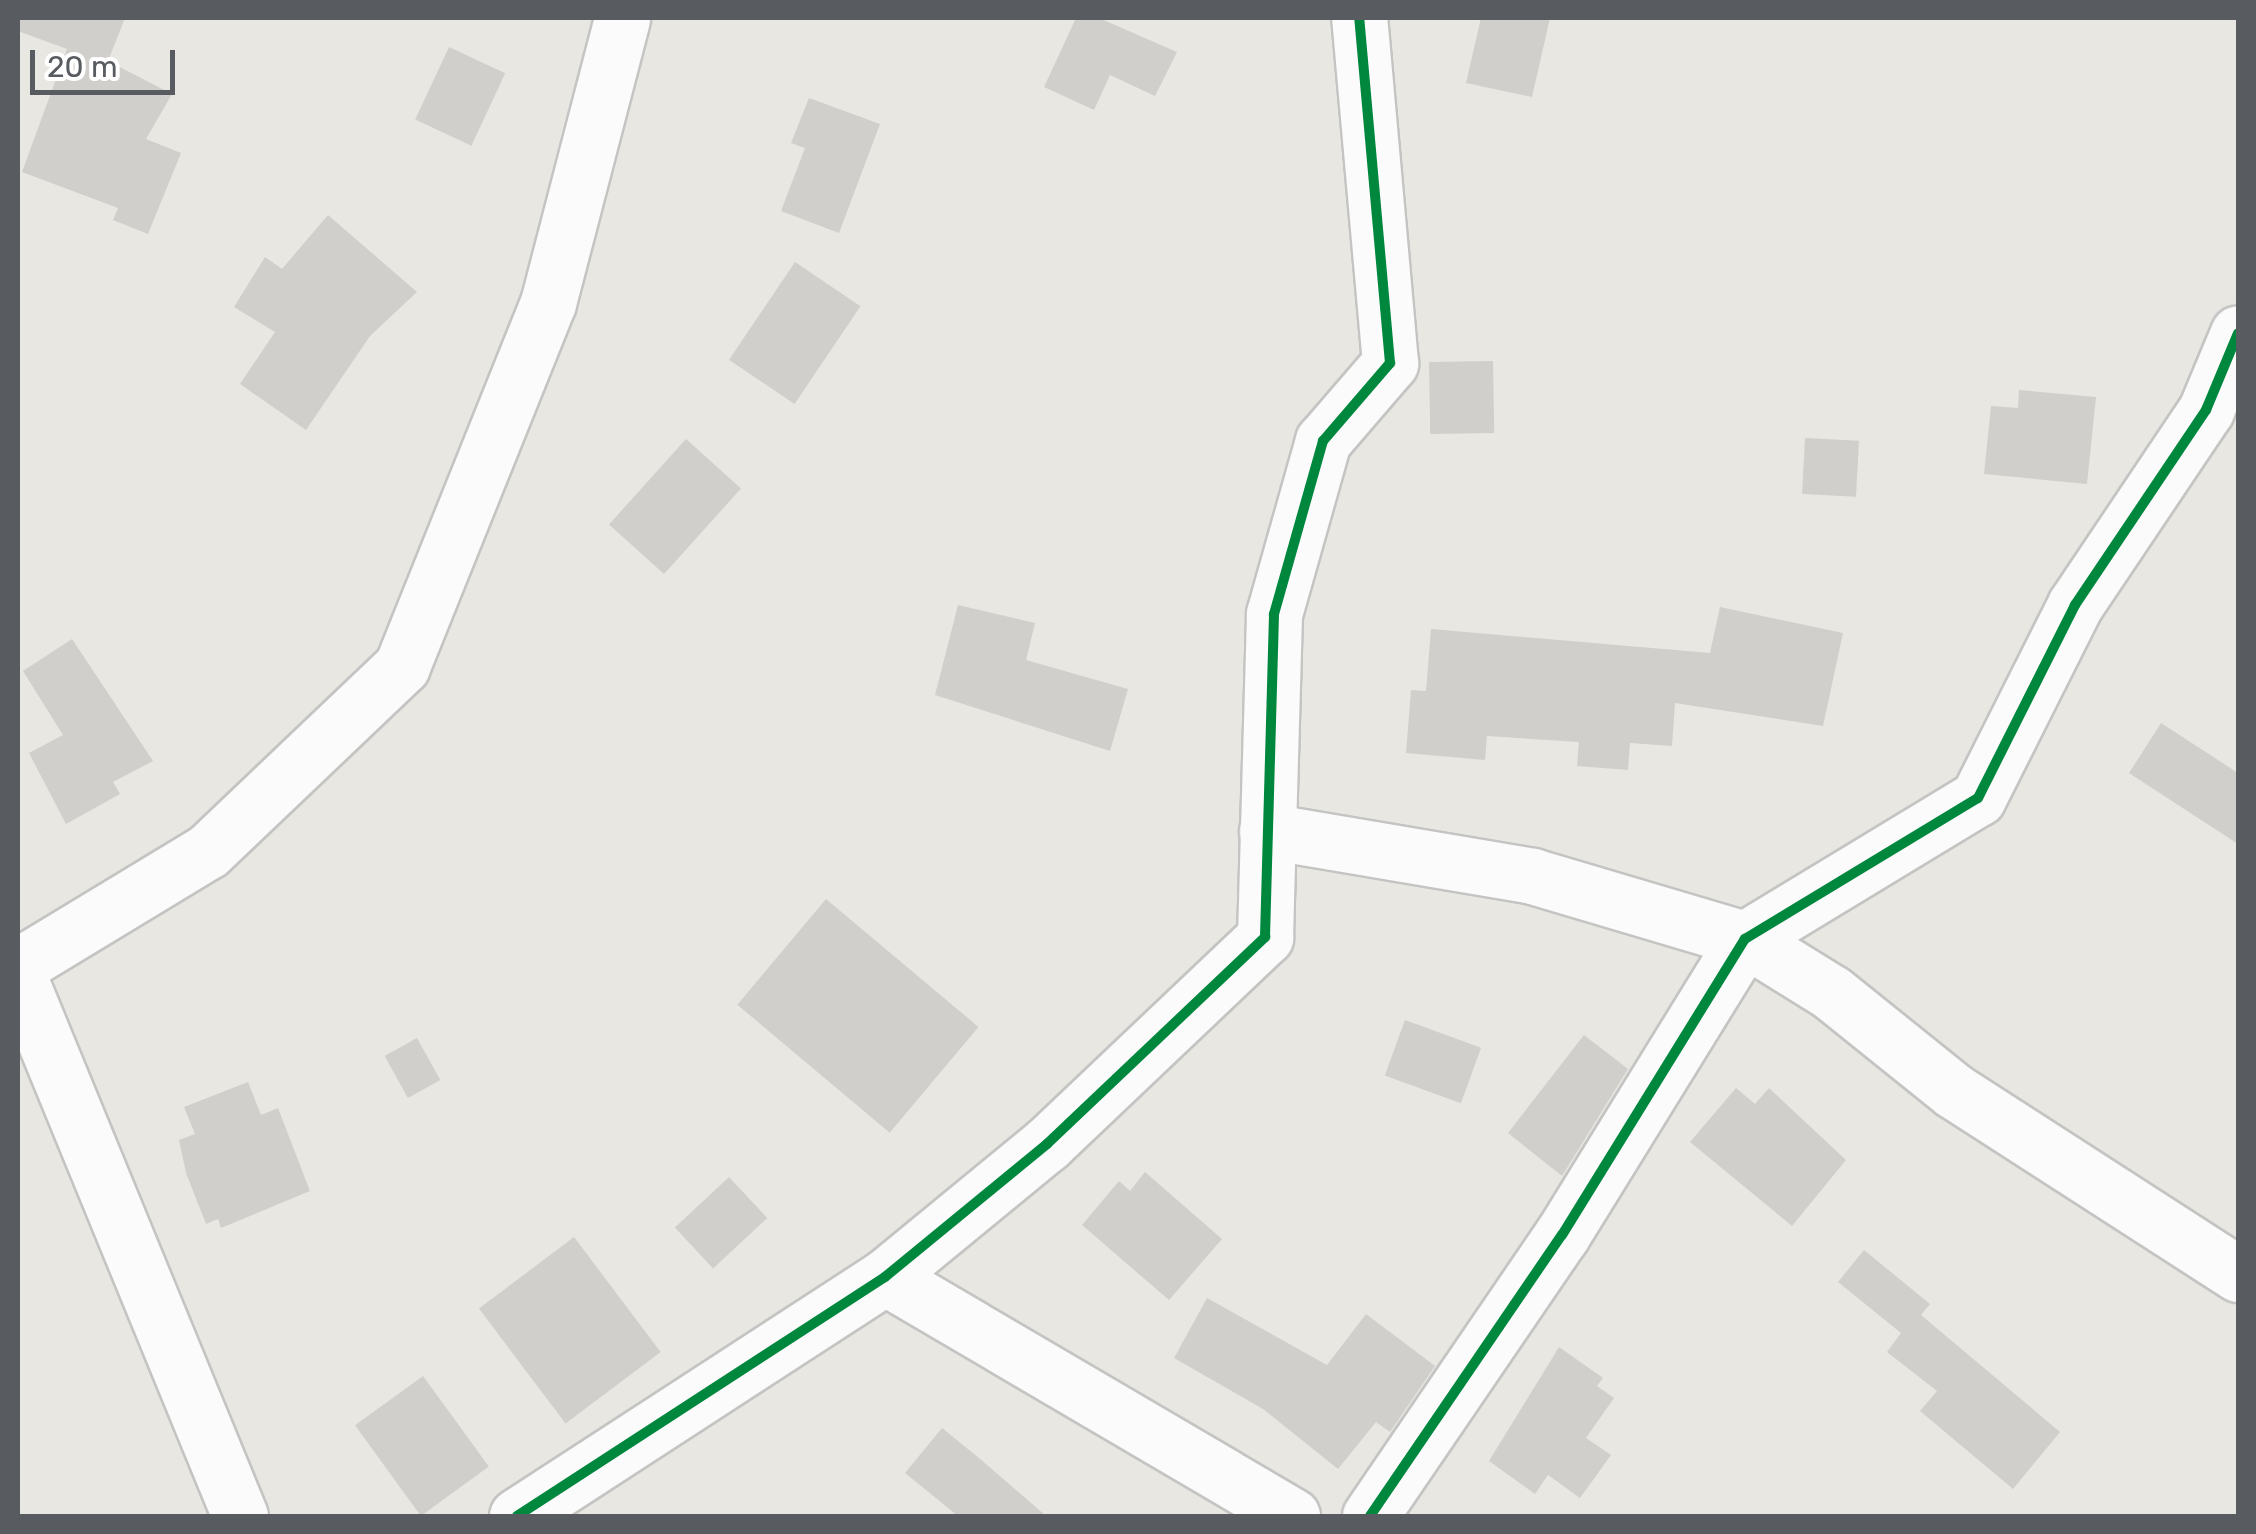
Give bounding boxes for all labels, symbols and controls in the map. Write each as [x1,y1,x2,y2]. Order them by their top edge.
scale bar [35,30,180,92]
text: 20 m [47,49,118,85]

